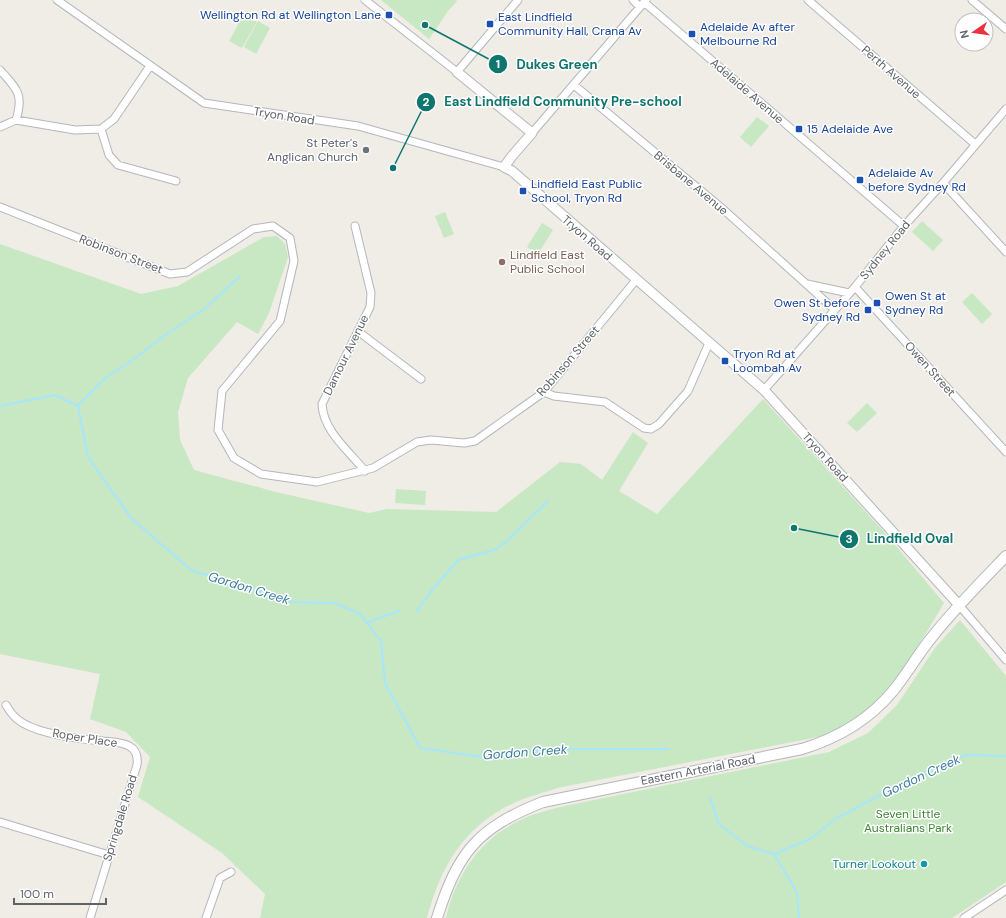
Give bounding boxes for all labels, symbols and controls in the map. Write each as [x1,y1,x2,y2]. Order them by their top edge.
place label: Wellington Rd at Wellington Lane [200,7,381,23]
place label: East Lindfield Community Hall, Crana Av [498,9,642,39]
marker: Wellington Rd at Wellington Lane [384,10,394,20]
north arrow [954,12,994,52]
marker: East Lindfield Community Hall, Crana Av [485,19,495,29]
place label: Adelaide Av after Melbourne Rd [700,19,795,49]
marker: Adelaide Av after Melbourne Rd [687,29,697,39]
text: N [957,29,972,40]
street label: Perth Avenue [858,42,924,102]
callout: Dukes Green [488,52,605,77]
street label: Adelaide Avenue [707,55,787,127]
text: 1 [496,56,500,72]
text: Dukes Green [517,56,597,73]
callout: East Lindfield Community Pre-school [416,89,690,114]
text: East Lindfield Community Pre-school [444,93,682,110]
text: 2 [423,94,430,110]
street label: Tryon Road [252,103,316,129]
place label: 15 Adelaide Ave [807,121,893,137]
marker: 15 Adelaide Ave [794,124,804,134]
place label: St Peter's Anglican Church [267,135,358,165]
marker: St Peter's Anglican Church [361,145,371,155]
street label: Brisbane Avenue [651,147,732,219]
place label: Adelaide Av before Sydney Rd [868,165,966,195]
marker: Adelaide Av before Sydney Rd [855,175,865,185]
place label: Lindfield East Public School, Tryon Rd [531,176,642,206]
marker: Lindfield East Public School, Tryon Rd [518,186,528,196]
street label: Tryon Road [558,212,616,264]
street label: Sydney Road [856,217,914,283]
street label: Robinson Street [77,231,165,277]
place label: Lindfield East Public School [510,247,585,277]
marker: Lindfield East Public School [497,257,507,267]
place label: Owen St at Sydney Rd [885,288,946,318]
place label: Owen St before Sydney Rd [774,295,860,325]
marker: Owen St at Sydney Rd [872,298,882,308]
marker: Owen St before Sydney Rd [863,305,873,315]
street label: Damour Avenue [320,312,373,398]
street label: Robinson Street [533,322,603,400]
street label: Owen Street [901,338,959,400]
place label: Tryon Rd at Loombah Av [733,346,802,376]
marker: Tryon Rd at Loombah Av [720,356,730,366]
street label: Tryon Road [798,429,852,485]
callout: Lindfield Oval [839,526,961,551]
text: Lindfield Oval [867,530,953,547]
text: 3 [845,531,853,547]
water label: Gordon Creek [206,567,292,609]
street label: Roper Place [51,725,119,751]
water label: Gordon Creek [482,741,568,763]
water label: Gordon Creek [879,750,963,802]
street label: Eastern Arterial Road [639,751,757,789]
street label: Springdale Road [99,773,141,863]
park label: Seven Little Australians Park [864,806,952,836]
place label: Turner Lookout [833,856,916,872]
marker: Turner Lookout [919,859,929,869]
scale bar [14,880,106,906]
text: 100 m [20,886,54,902]

